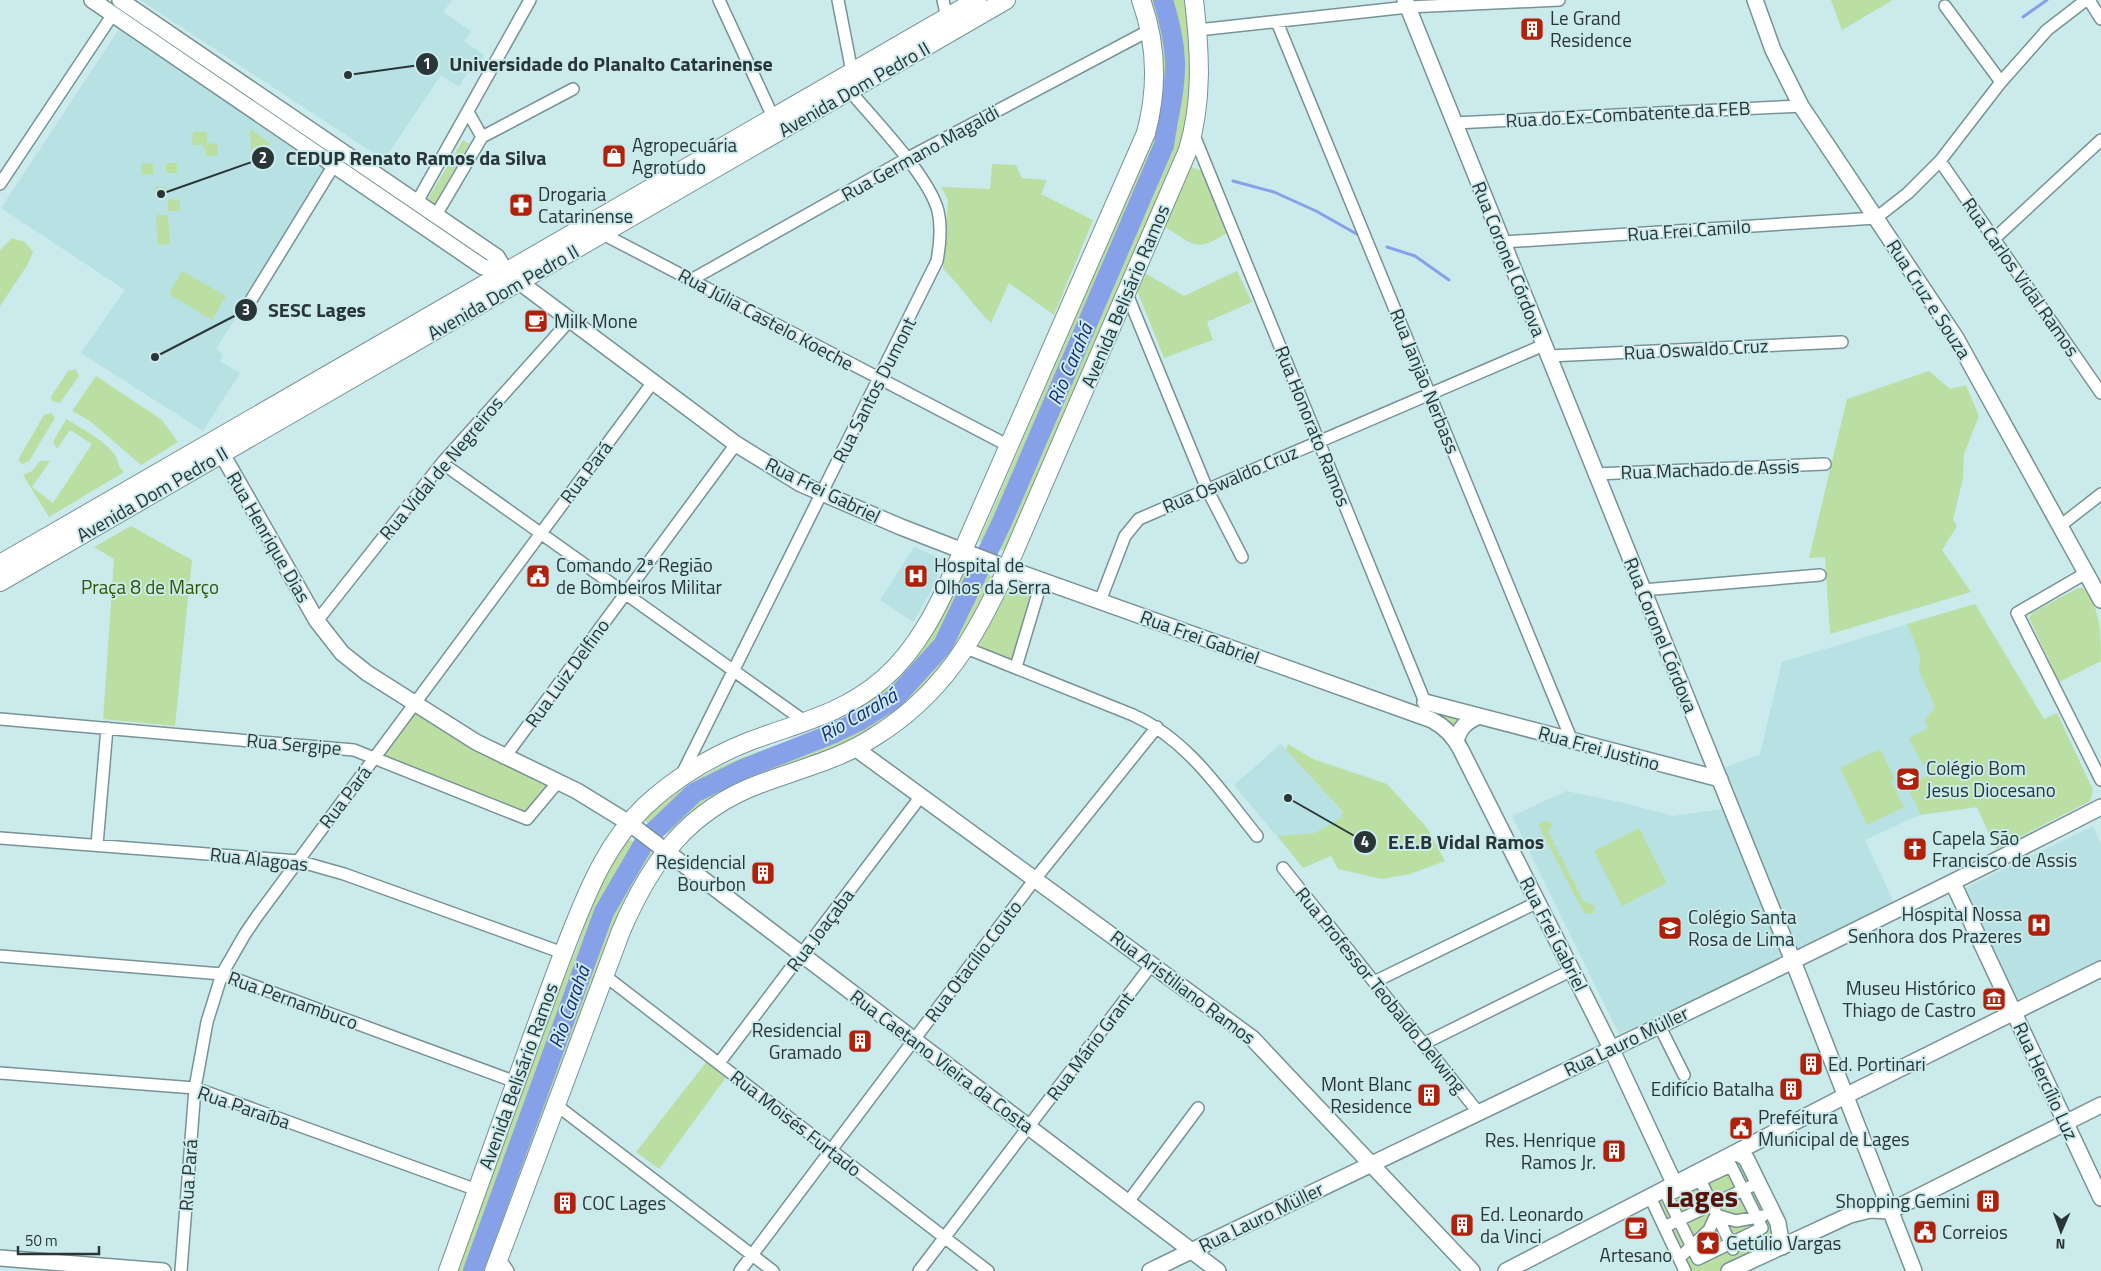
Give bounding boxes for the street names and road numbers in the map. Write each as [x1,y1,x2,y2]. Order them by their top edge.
street label: Avenida Dom Pedro II [773,33,935,144]
street label: Rua do Ex-Combatente da FEB [1505,93,1751,134]
street label: Rua Germano Magaldi [836,97,1004,208]
street label: Rua Coronel Córdova [1465,177,1554,341]
street label: Rua Carlos Vidal Ramos [1955,191,2087,362]
street label: Avenida Belisário Ramos [1073,199,1176,392]
street label: Rua Frei Camilo [1626,211,1752,248]
street label: Rua Cruz e Souza [1880,233,1979,365]
street label: Avenida Dom Pedro II [422,236,584,347]
street label: Rua Júlia Castelo Koeche [673,260,859,377]
street label: Rua Janjão Nerbass [1383,304,1468,458]
street label: Rua Santos Dumont [824,312,923,468]
street label: Rua Oswaldo Cruz [1623,330,1769,367]
street label: Rua Honorato Ramos [1268,341,1359,511]
street label: Rua Vidal de Negreiros [372,389,510,546]
street label: Rua Pará [552,434,619,509]
street label: Rua Oswaldo Cruz [1157,437,1302,520]
street label: Avenida Dom Pedro II [71,438,233,549]
street label: Rua Frei Gabriel [761,449,886,530]
street label: Rua Machado de Assis [1620,451,1800,486]
street label: Rua Henrique Dias [220,466,319,608]
street label: Rua Coronel Córdova [1617,553,1706,717]
street label: Rua Frei Gabriel [1136,601,1264,672]
street label: Rua Luiz Delfino [517,612,616,733]
street label: Rua Frei Justino [1535,717,1663,778]
street label: Rua Sergipe [245,725,343,762]
street label: Rua Pará [311,759,378,834]
street label: Rua Alagoas [208,839,310,878]
street label: Rua Frei Gabriel [1513,871,1596,996]
street label: Rua Professor Teobaldo Delwing [1289,880,1474,1099]
street label: Rua Joaçaba [779,882,861,977]
street label: Rua Otacílio Couto [917,893,1028,1028]
street label: Rua Aristiliano Ramos [1104,922,1262,1051]
street label: Rua Pernambuco [224,963,362,1037]
street label: Avenida Belisário Ramos [470,978,565,1173]
street label: Rua Caetano Vieira da Costa [844,982,1041,1140]
street label: Rua Mário Grant [1039,985,1141,1107]
street label: Rua Lauro Müller [1558,998,1694,1083]
street label: Rua Hercílio Luz [2006,1017,2086,1145]
street label: Rua Moisés Furtado [725,1062,868,1183]
street label: Rua Paraíba [194,1077,295,1136]
street label: Rua Pará [171,1137,205,1212]
street label: Rua Lauro Müller [1193,1174,1329,1259]

